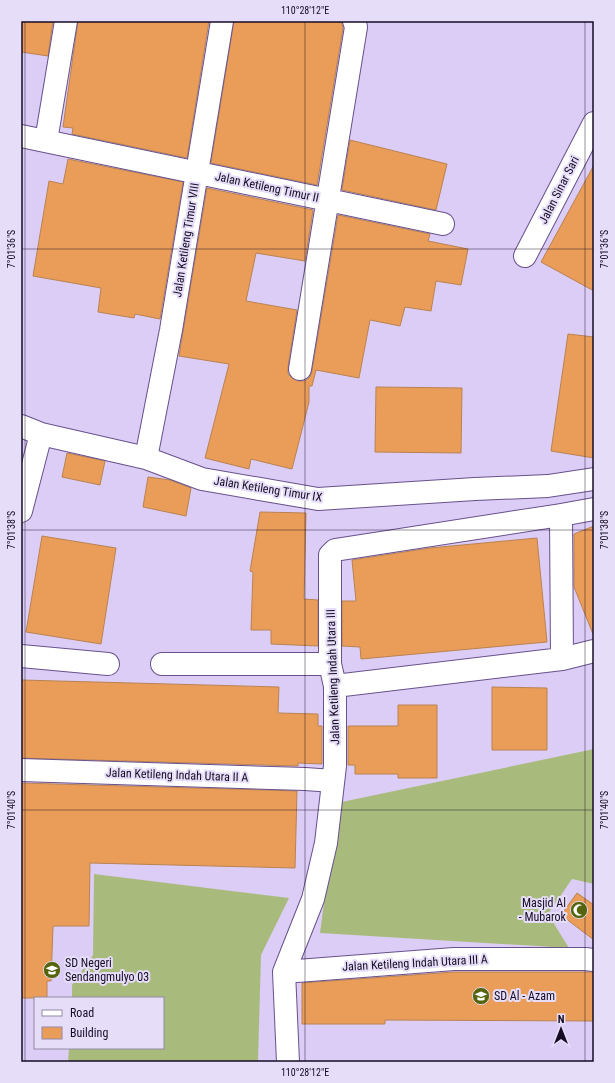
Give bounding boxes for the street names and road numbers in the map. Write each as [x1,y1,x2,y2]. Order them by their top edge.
street label: Jalan Sinar Sari [536,154,582,226]
street label: Jalan Ketileng Timur II [214,169,320,205]
street label: Jalan Ketileng Timur VIII [170,182,202,298]
street label: Jalan Ketileng Timur IX [213,474,324,505]
street label: Jalan Ketileng Indah Utara III [324,609,342,745]
street label: Jalan Ketileng Indah Utara II A [106,766,249,784]
street label: Jalan Ketileng Indah Utara III A [342,952,488,974]

